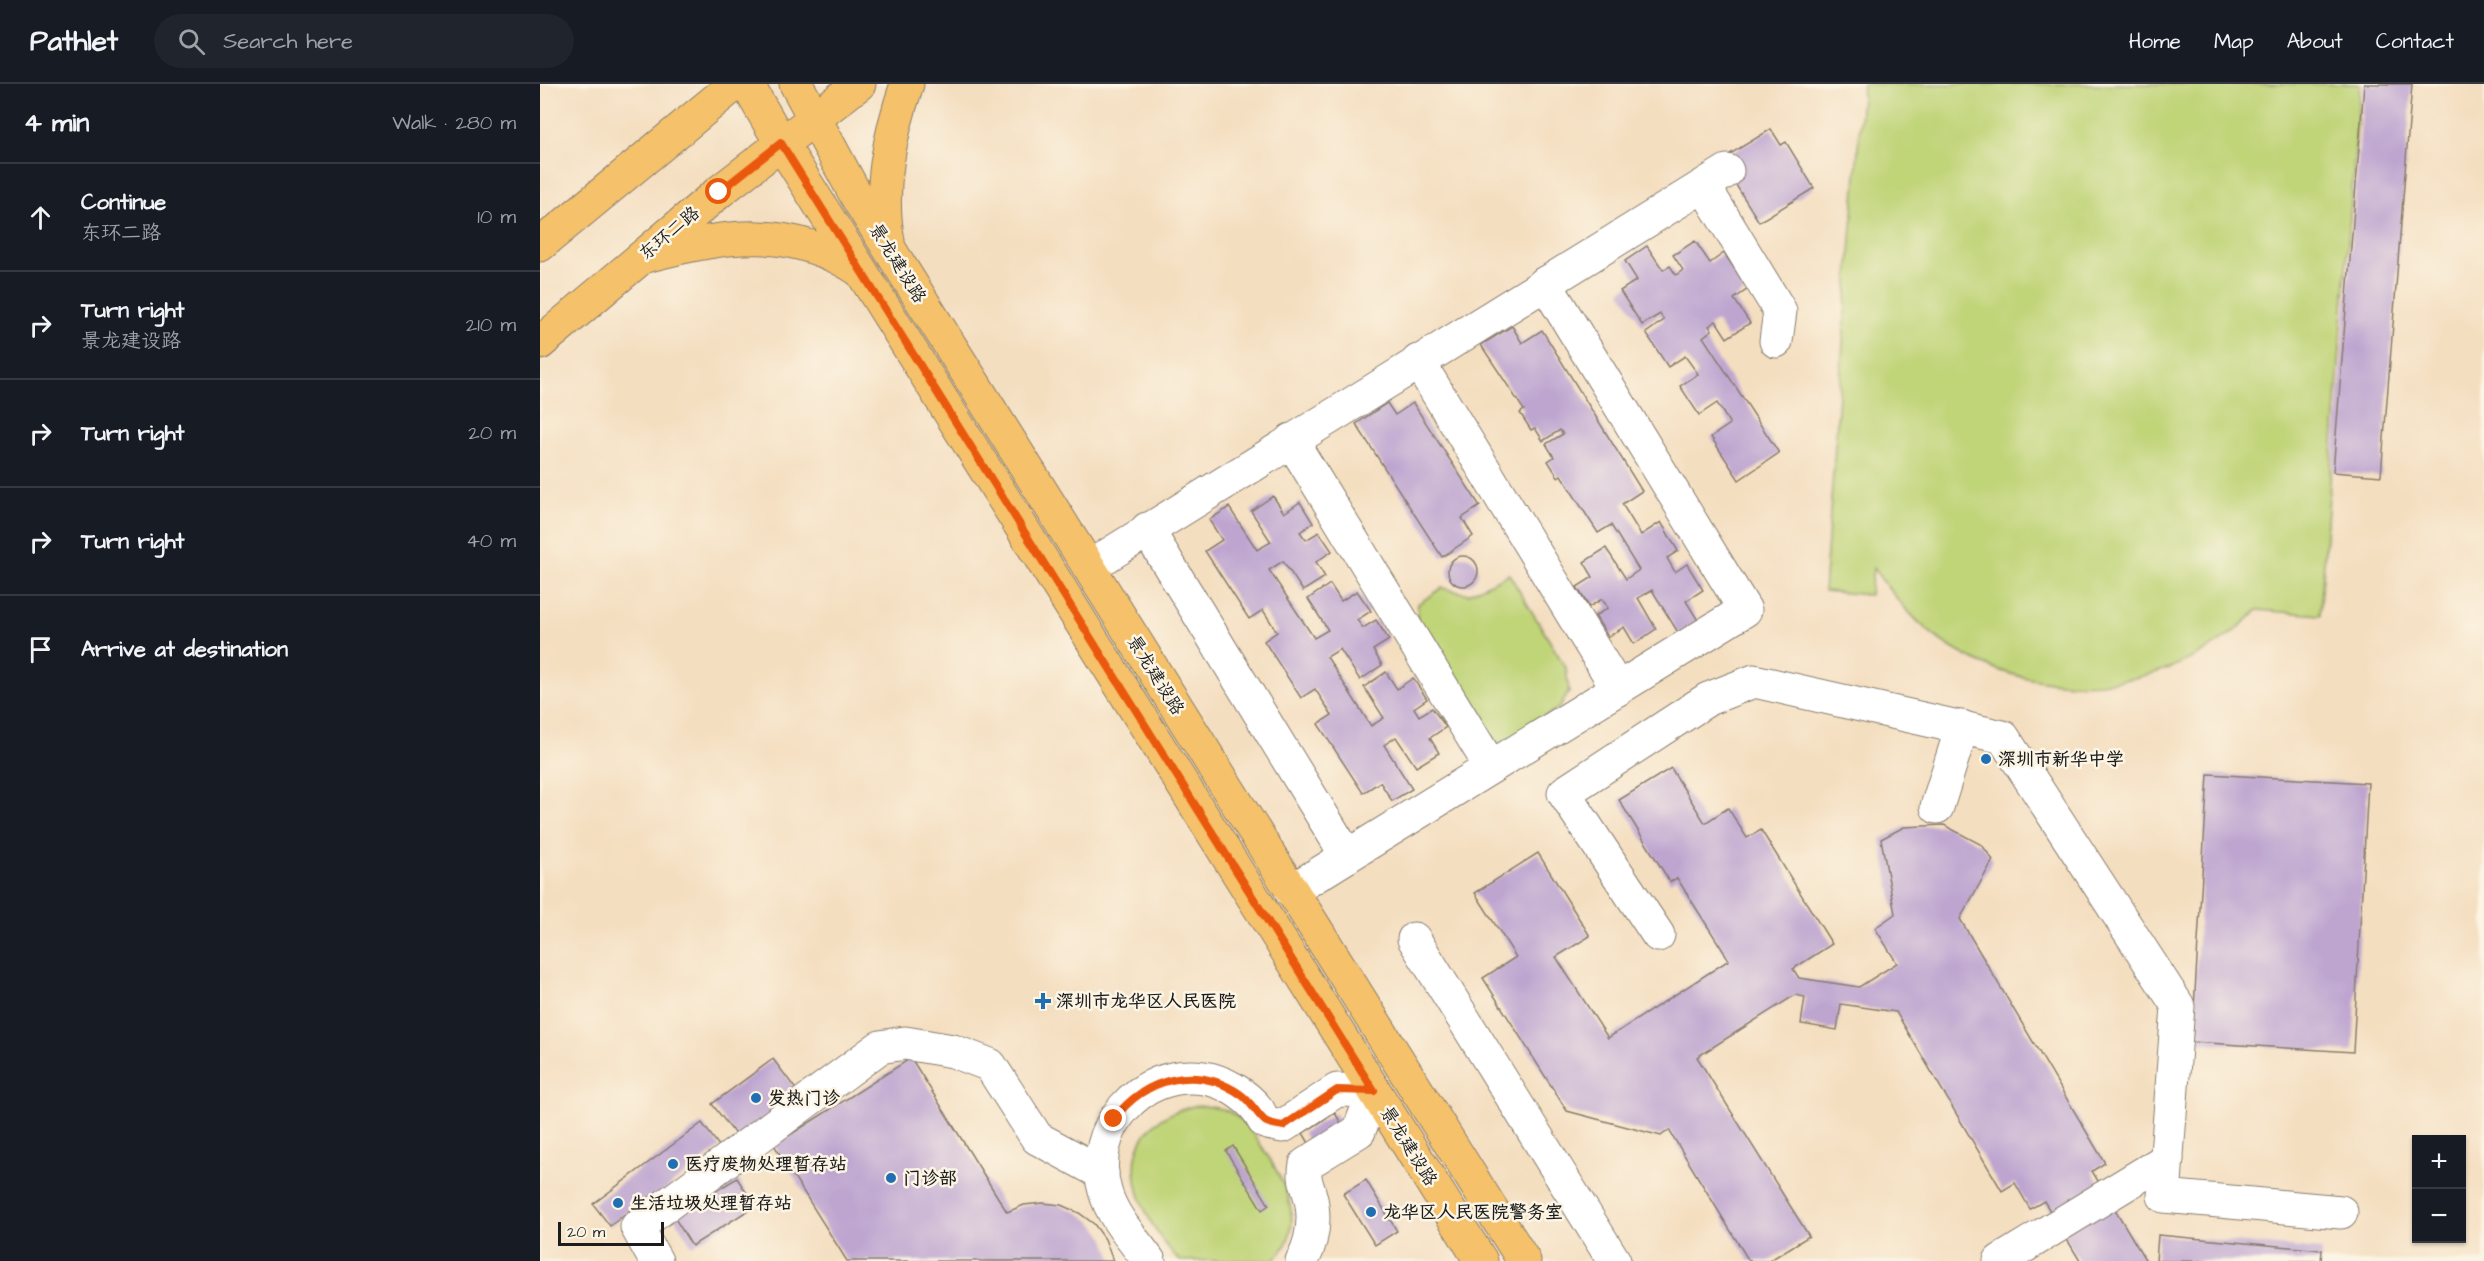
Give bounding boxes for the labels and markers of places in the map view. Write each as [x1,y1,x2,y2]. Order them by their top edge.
place label: 深圳市新华中学 [1998,747,2124,772]
marker: 深圳市新华中学 [1979,752,1993,766]
place label: 深圳市龙华区人民医院 [1056,989,1236,1014]
marker: 深圳市龙华区人民医院 [1034,992,1052,1010]
place label: 发热门诊 [768,1086,840,1111]
marker: 发热门诊 [749,1091,763,1105]
place label: 医疗废物处理暂存站 [685,1152,847,1177]
marker: 医疗废物处理暂存站 [666,1157,680,1171]
place label: 门诊部 [903,1166,957,1191]
marker: 门诊部 [884,1171,898,1185]
place label: 生活垃圾处理暂存站 [630,1191,792,1216]
marker: 生活垃圾处理暂存站 [611,1196,625,1210]
place label: 龙华区人民医院警务室 [1383,1200,1563,1225]
marker: 龙华区人民医院警务室 [1364,1205,1378,1219]

